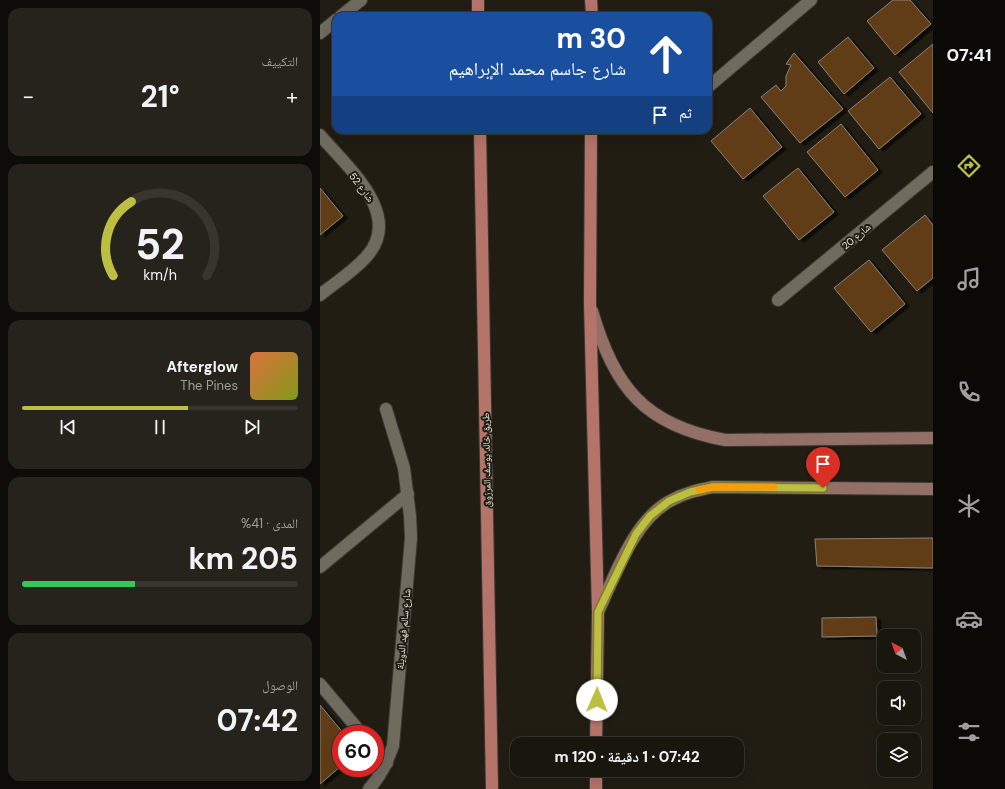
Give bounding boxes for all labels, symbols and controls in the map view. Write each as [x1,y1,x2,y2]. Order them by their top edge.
text: 30 m [556,20,626,57]
icon: ahead [640,28,692,80]
text: 07:41 [946,43,992,67]
text: التكييف [262,53,298,70]
text: شارع جاسم محمد الإبراهيم [449,57,626,81]
text: 21° [140,77,180,116]
text: − [22,82,34,111]
text: + [286,82,298,111]
text: ثم [679,103,692,123]
icon: arrive [649,104,671,126]
icon: directions [955,152,983,180]
street label: شارع 52 [346,170,377,205]
text: 52 [135,218,185,272]
street label: شارع 20 [839,220,874,252]
icon: music [955,265,983,293]
text: km/h [143,266,177,284]
text: Afterglow [166,357,238,377]
text: The Pines [180,377,238,394]
icon: phone [955,378,983,406]
street label: طريق خالد يوسف المرزوق [479,412,494,507]
icon: previous [57,416,79,438]
icon: pause [149,416,171,438]
icon: next [241,416,263,438]
pin [806,447,840,488]
icon: arrive [812,453,834,475]
icon: climate [955,492,983,520]
text: المدى · 41% [241,515,298,532]
text: 205 km [188,539,298,578]
street label: شارع سالم فهد الدويلة [394,588,415,670]
icon: car [955,605,983,633]
north arrow [877,629,921,673]
map controls [877,629,921,777]
text: الوصول [262,677,298,694]
position arrow [576,679,618,721]
button: sound [877,681,921,725]
text: 07:42 [217,701,298,740]
icon: filters [955,718,983,746]
speed limit sign: 60 [332,725,384,777]
button: layers [877,733,921,777]
text: 07:42 · 1 دقيقة · 120 m [554,747,700,767]

